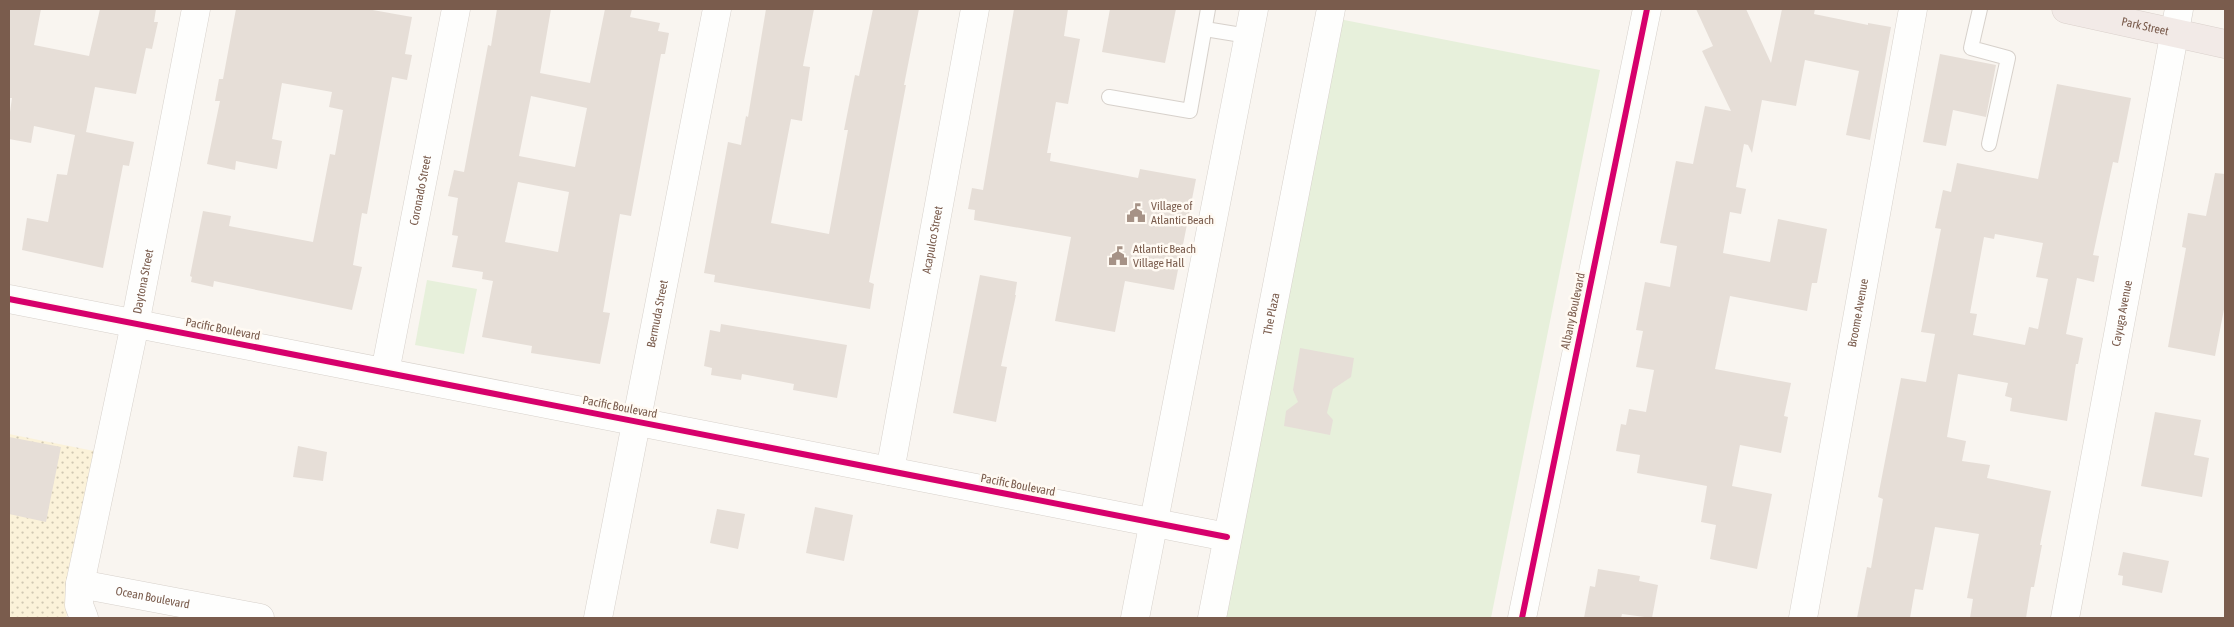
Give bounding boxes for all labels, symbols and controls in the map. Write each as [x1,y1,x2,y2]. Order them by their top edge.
street label: Park Street [2120,14,2171,39]
street label: Coronado Street [407,154,434,227]
place label: Village of Atlantic Beach [1151,199,1214,227]
public building icon: Village of Atlantic Beach [1125,202,1147,224]
street label: Acapulco Street [919,204,946,275]
place label: Atlantic Beach Village Hall [1133,242,1196,270]
public building icon: Atlantic Beach Village Hall [1107,245,1129,267]
street label: Daytona Street [130,247,156,315]
street label: Albany Boulevard [1558,271,1588,351]
street label: Broome Avenue [1845,277,1871,348]
street label: Bermuda Street [644,278,671,349]
street label: Cayuga Avenue [2109,279,2135,348]
street label: The Plaza [1260,292,1282,336]
street label: Pacific Boulevard [184,315,262,343]
street label: Pacific Boulevard [581,393,659,421]
street label: Pacific Boulevard [979,471,1057,499]
street label: Ocean Boulevard [114,584,191,612]

